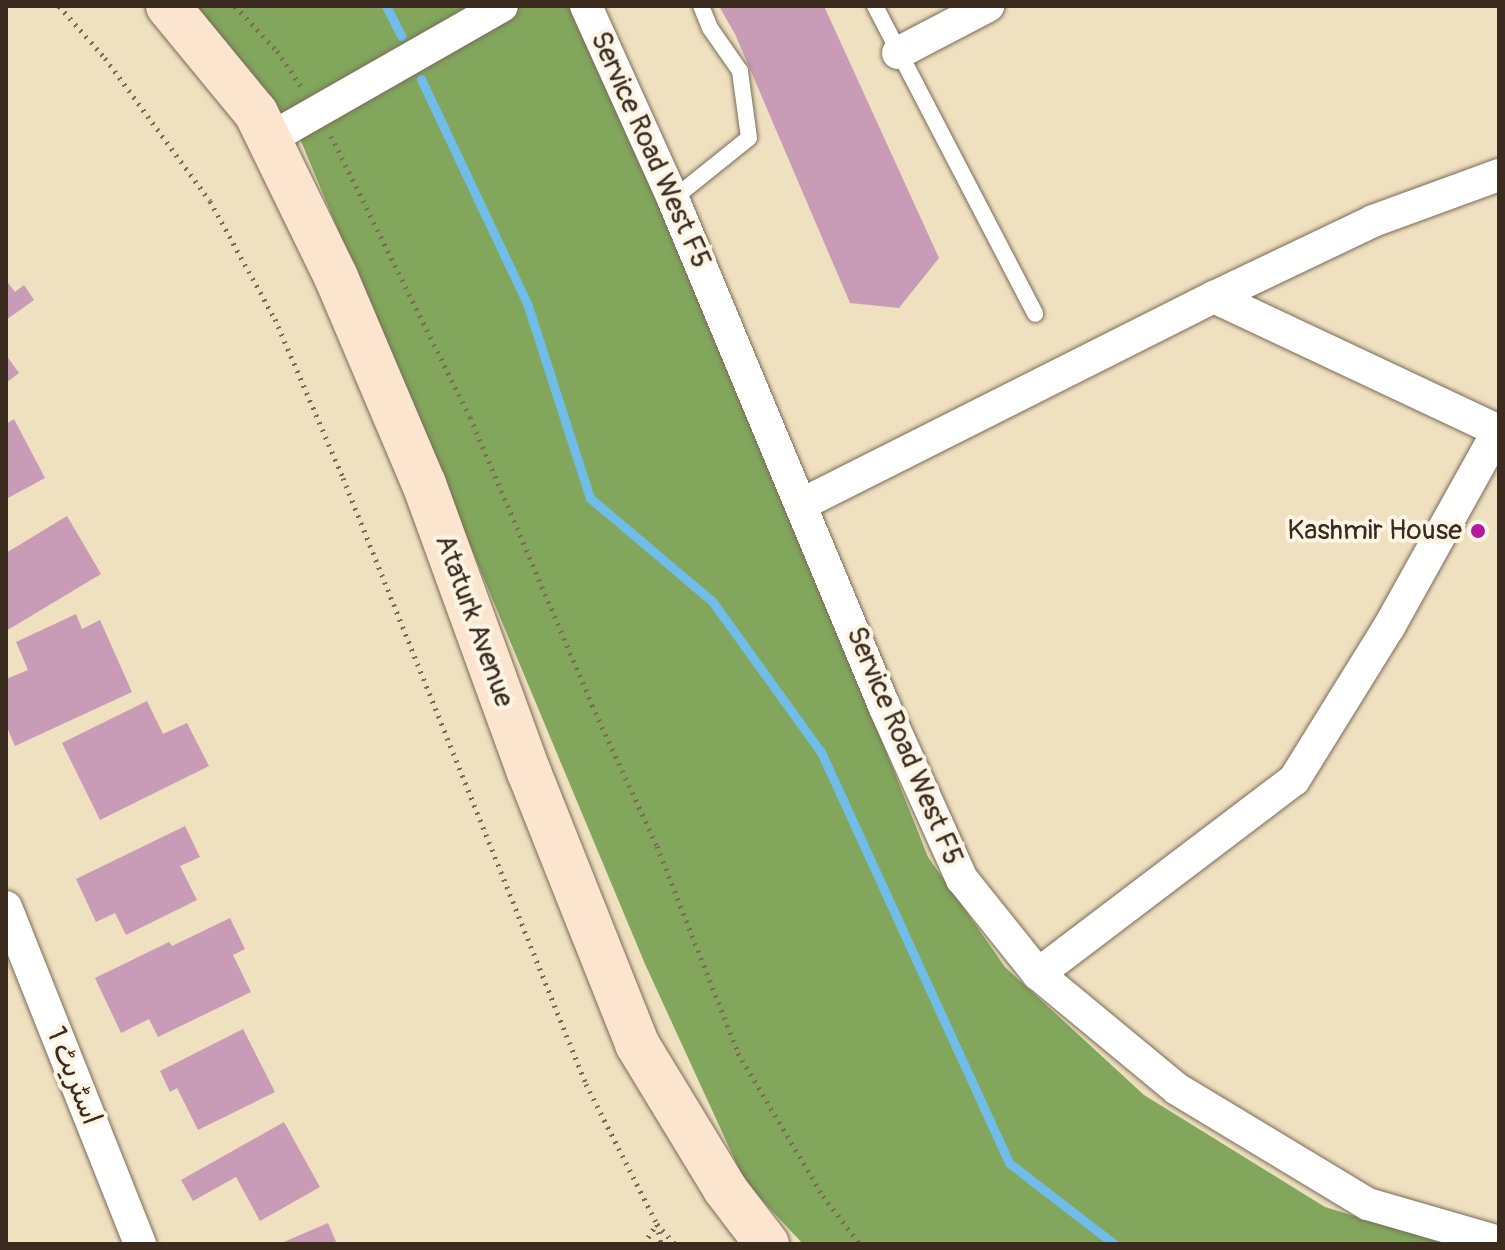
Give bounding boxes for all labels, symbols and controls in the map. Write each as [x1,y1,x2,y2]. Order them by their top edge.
street label: Service Road West F5 [583,26,717,274]
place label: Kashmir House [1287,514,1462,548]
marker: Kashmir House [1469,522,1487,540]
street label: Ataturk Avenue [427,530,521,712]
street label: Service Road West F5 [839,622,969,870]
street label: اسٹریٹ 1 [38,1022,108,1130]

